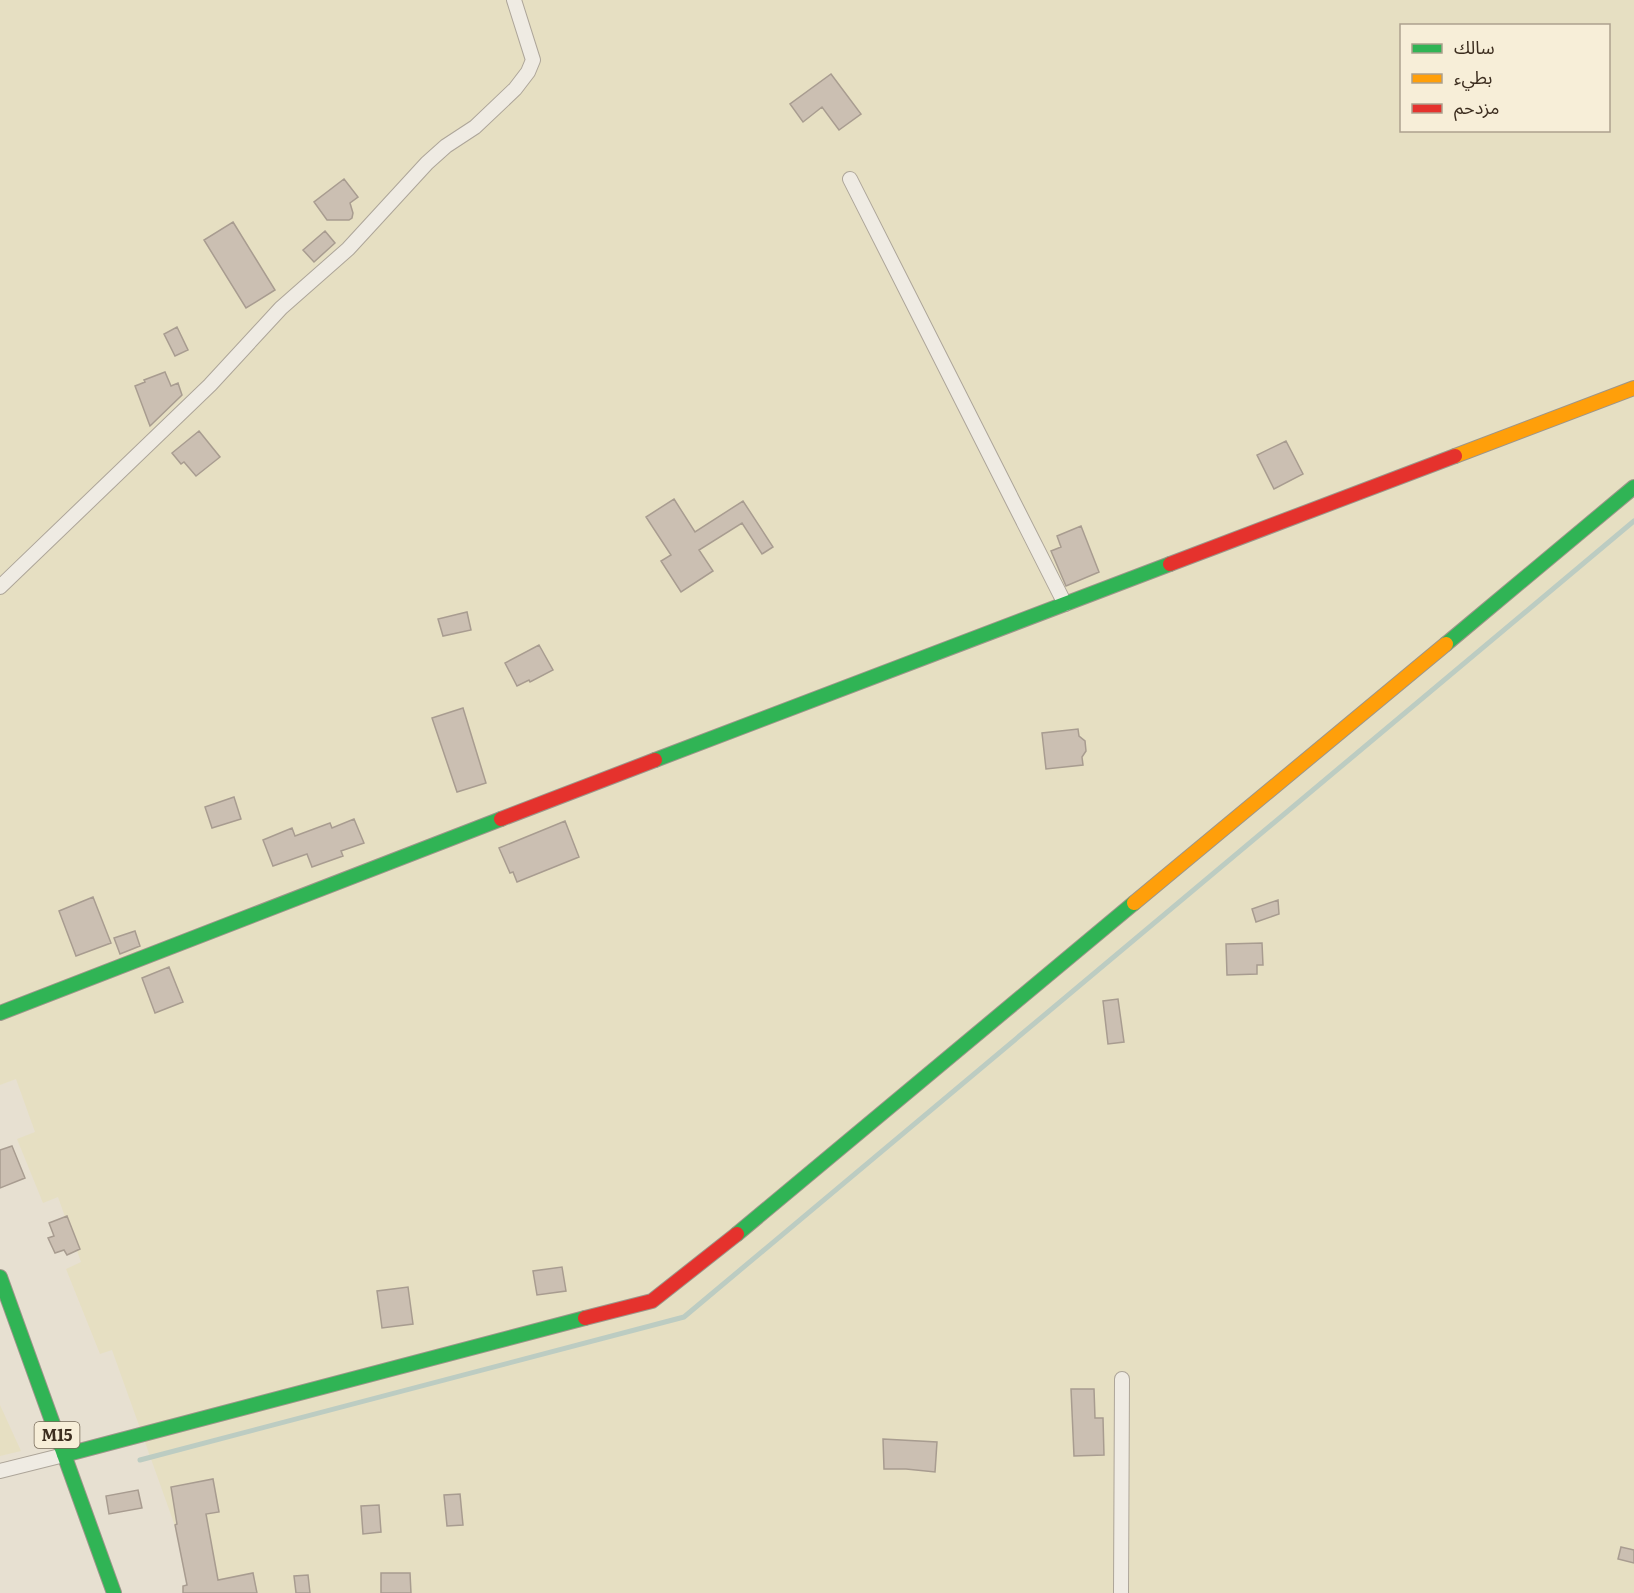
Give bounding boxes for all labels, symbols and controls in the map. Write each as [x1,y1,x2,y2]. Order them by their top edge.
legend [1400,24,1610,132]
text: سالك [1454,33,1495,60]
text: بطيء [1454,63,1492,91]
text: مزدحم [1454,93,1499,121]
road number: M15 [34,1422,80,1448]

